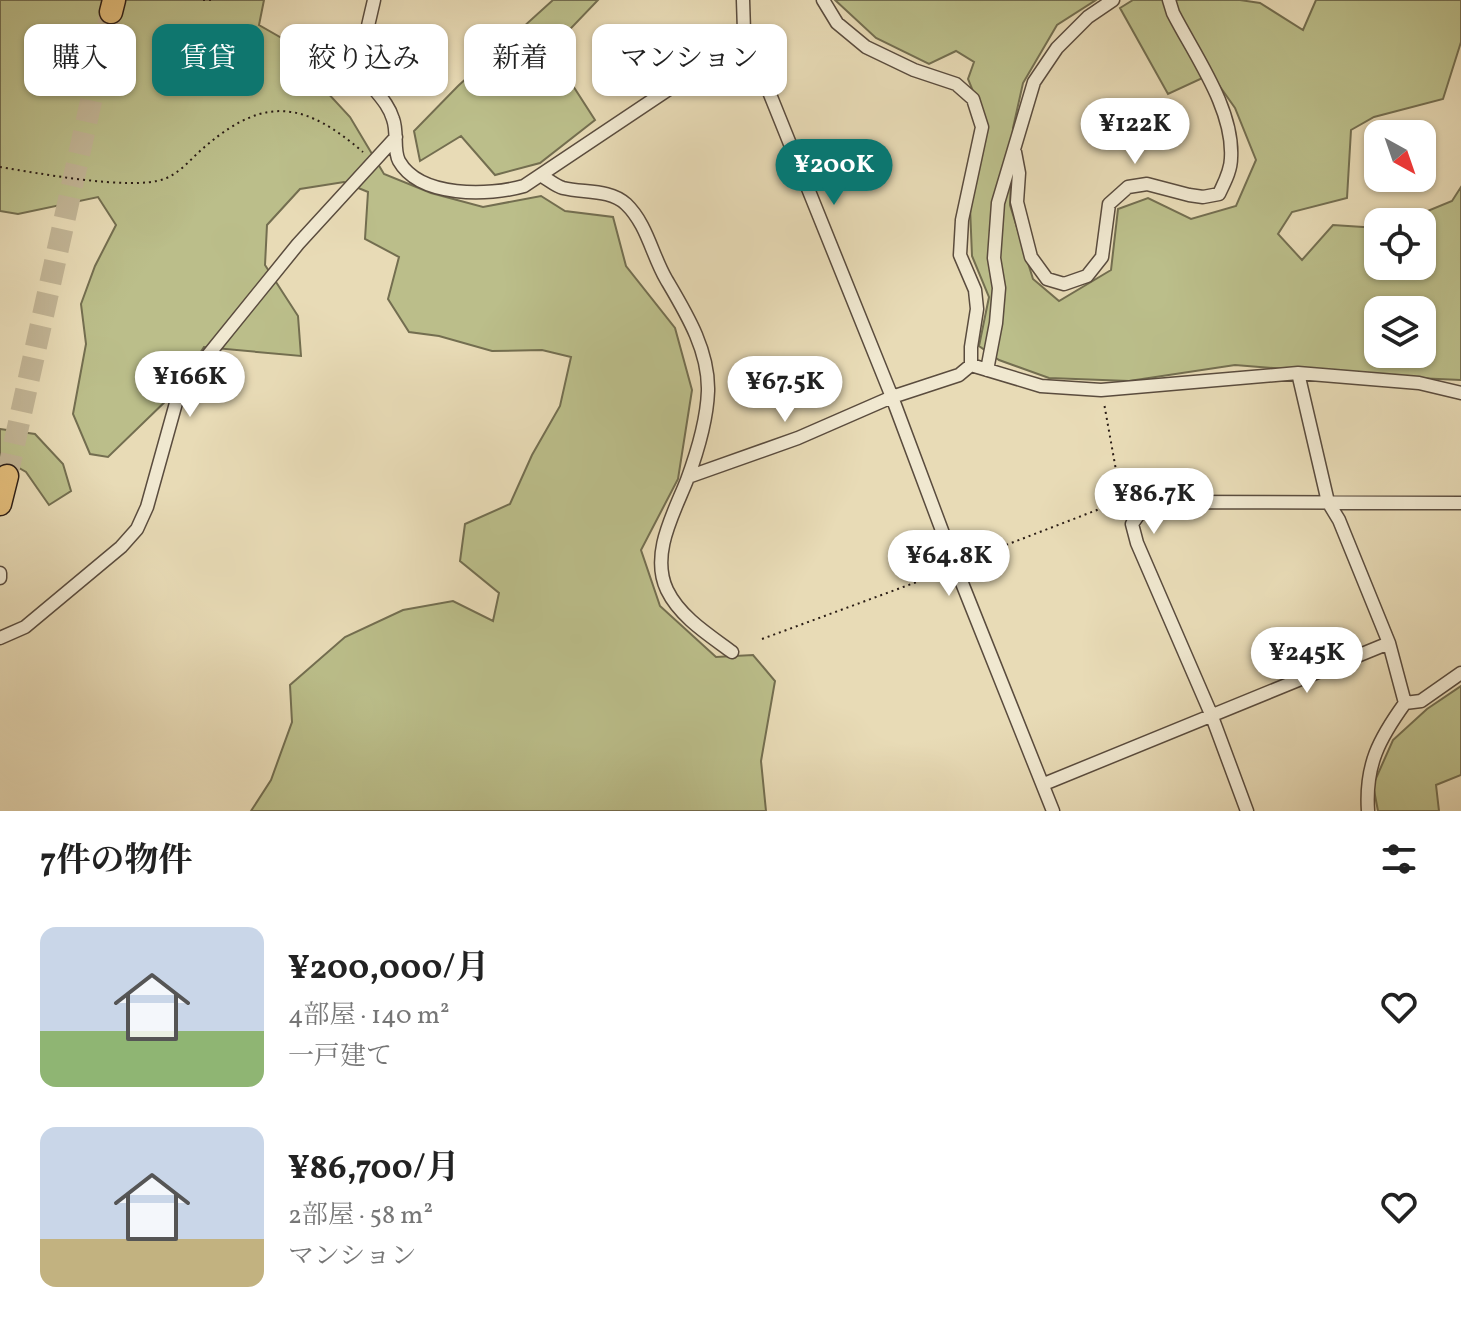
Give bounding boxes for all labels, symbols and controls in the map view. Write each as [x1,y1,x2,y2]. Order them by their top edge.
chip: 購入 [24,24,136,96]
chip: 賃貸 [152,24,264,96]
chip: 絞り込み [280,24,448,96]
chip: 新着 [464,24,576,96]
chip: マンション [592,24,787,96]
pin: ¥122K [1079,98,1191,166]
text: ¥122K [1099,106,1171,142]
north arrow [1364,120,1436,192]
map controls [1364,120,1436,368]
pin: ¥200K [778,139,890,207]
text: ¥200K [794,147,874,183]
button: locate [1364,208,1436,280]
button: layers [1364,296,1436,368]
pin: ¥166K [134,351,246,419]
pin: ¥67.5K [720,356,850,424]
text: ¥166K [153,359,227,395]
text: ¥67.5K [746,364,825,400]
pin: ¥86.7K [1089,468,1219,536]
text: ¥86.7K [1113,476,1195,512]
pin: ¥64.8K [884,530,1014,598]
text: ¥64.8K [906,538,992,574]
pin: ¥245K [1251,627,1363,695]
text: ¥245K [1269,635,1345,671]
icon: filters [1377,837,1421,881]
text: 7件の物件 [40,839,192,886]
text: ¥200,000/月 [288,946,490,993]
icon: home [104,959,200,1055]
icon: heart [1377,985,1421,1029]
text: 4部屋 · 140 m² [288,998,450,1034]
text: 一戸建て [288,1039,392,1075]
text: ¥86,700/月 [288,1146,460,1193]
icon: home [104,1159,200,1255]
icon: heart [1377,1185,1421,1229]
text: 2部屋 · 58 m² [288,1198,433,1234]
text: マンション [288,1239,417,1275]

